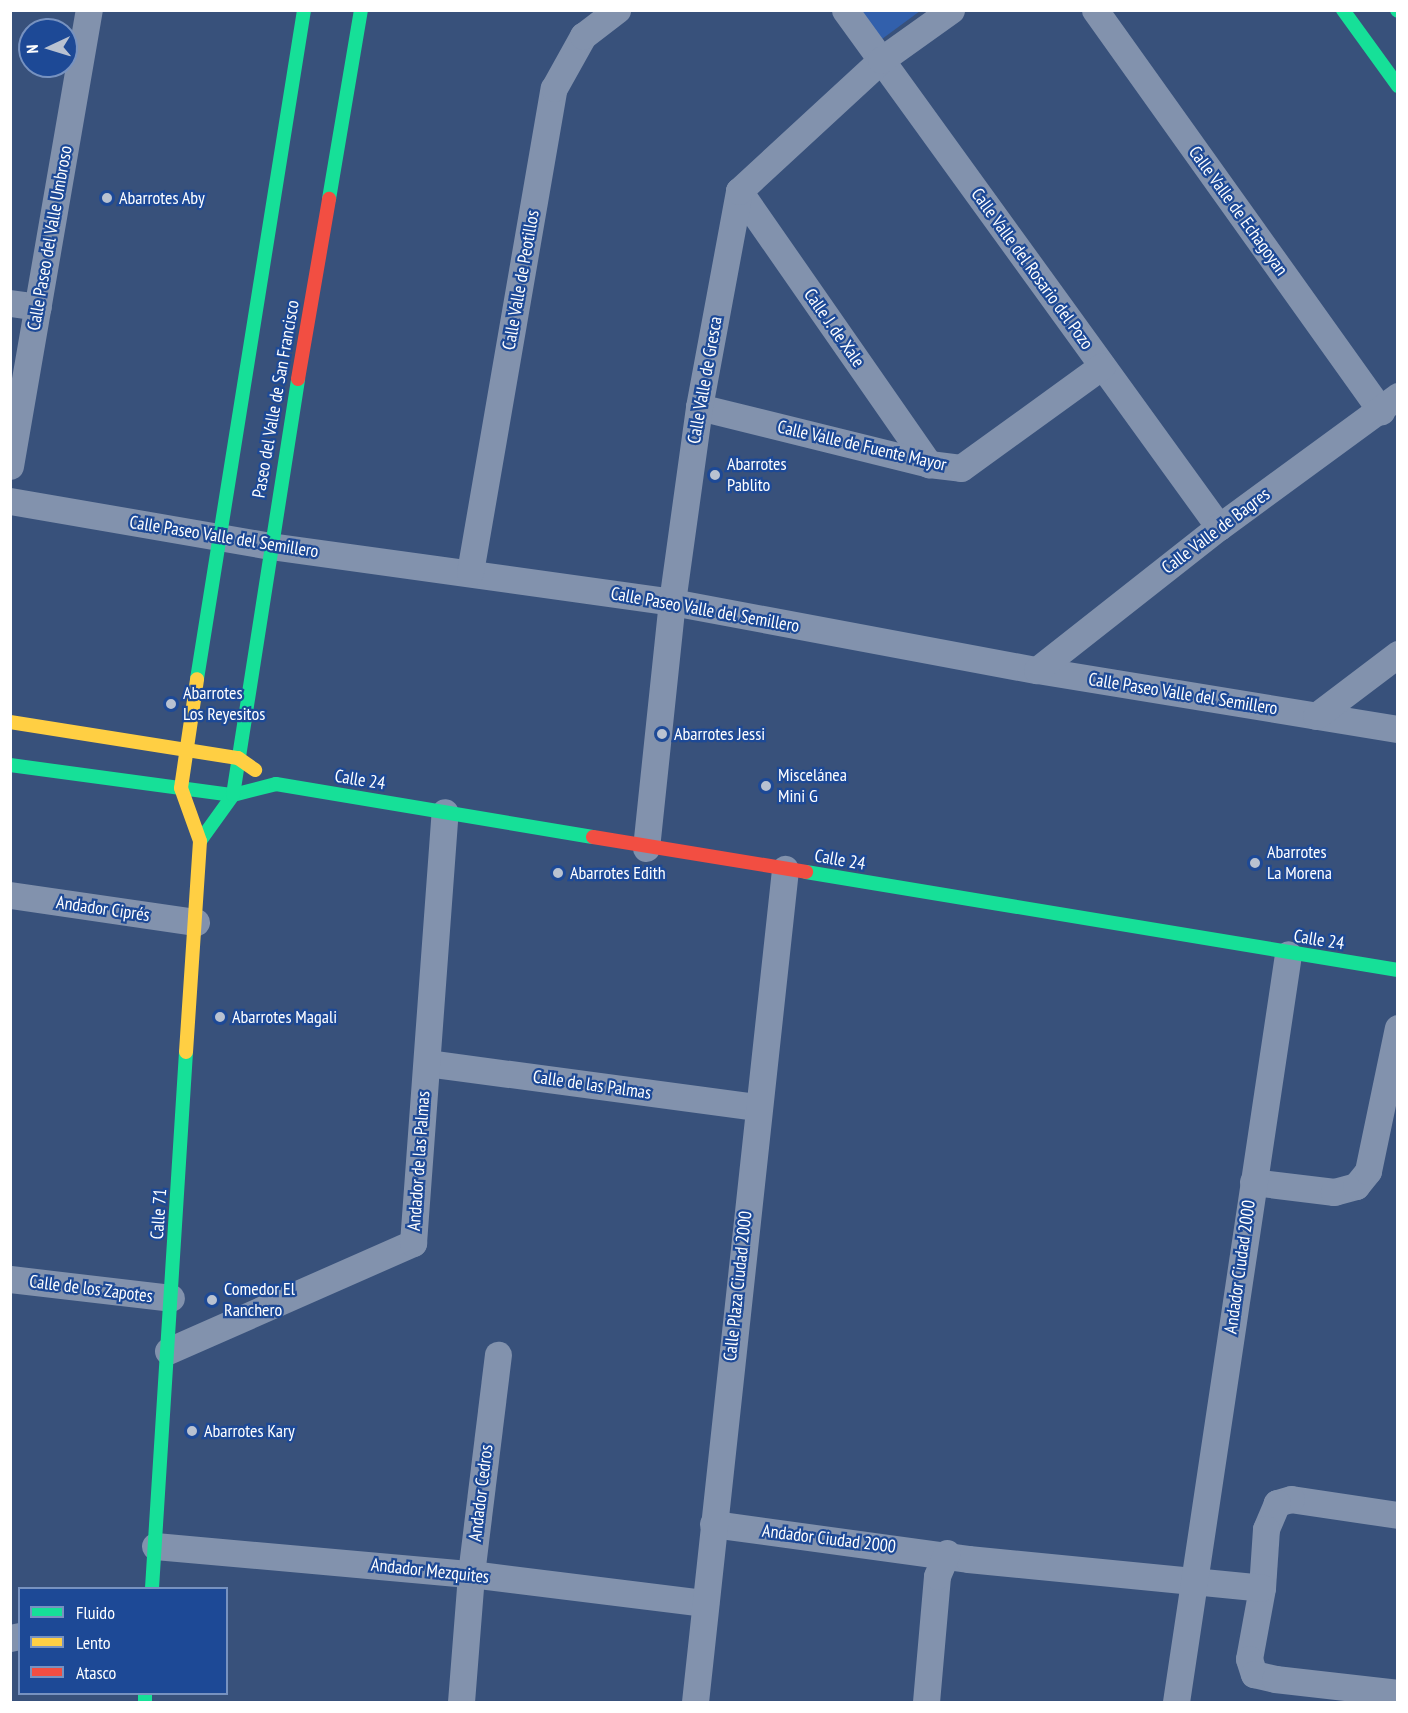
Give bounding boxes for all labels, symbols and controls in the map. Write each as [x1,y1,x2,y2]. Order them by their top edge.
north arrow [18,18,78,78]
text: N [22,44,42,54]
street label: Calle Valle de Echagoyan [1184,142,1292,280]
street label: Calle Paseo del Valle Umbroso [23,144,77,332]
street label: Calle Valle del Rosario del Pozo [966,184,1098,354]
place label: Abarrotes Aby [119,187,205,209]
marker: Abarrotes Aby [100,191,114,205]
street label: Calle Valle de Peotillos [498,208,544,352]
street label: Calle J. de Xale [799,284,869,372]
street label: Paseo del Valle de San Francisco [248,298,304,500]
street label: Calle Valle de Gresca [683,314,727,446]
street label: Calle Valle de Fuente Mayor [775,416,949,476]
place label: Abarrotes Pablito [727,454,786,496]
marker: Abarrotes Pablito [708,468,722,482]
street label: Calle Valle de Bagres [1157,483,1275,579]
street label: Calle Paseo Valle del Semillero [128,511,320,563]
street label: Calle Paseo Valle del Semillero [609,583,801,637]
street label: Calle Paseo Valle del Semillero [1087,668,1279,720]
place label: Abarrotes Los Reyesitos [183,683,265,726]
marker: Abarrotes Los Reyesitos [164,697,178,711]
place label: Abarrotes Jessi [674,723,765,745]
marker: Abarrotes Jessi [655,727,669,741]
street label: Calle 24 [333,765,387,795]
place label: Miscelánea Mini G [778,765,847,808]
marker: Miscelánea Mini G [759,779,773,793]
place label: Abarrotes La Morena [1267,842,1332,884]
street label: Calle 24 [813,845,867,875]
marker: Abarrotes La Morena [1248,856,1262,870]
place label: Abarrotes Edith [570,862,666,884]
marker: Abarrotes Edith [551,866,565,880]
street label: Andador Ciprés [55,892,151,926]
street label: Calle 24 [1292,925,1346,955]
place label: Abarrotes Magali [232,1006,337,1028]
marker: Abarrotes Magali [213,1010,227,1024]
street label: Calle de las Palmas [531,1066,653,1104]
street label: Andador de las Palmas [403,1090,435,1232]
street label: Calle 71 [146,1188,172,1240]
street label: Andador Ciudad 2000 [1220,1199,1260,1335]
street label: Calle Plaza Ciudad 2000 [719,1210,757,1362]
street label: Calle de los Zapotes [28,1271,154,1307]
place label: Comedor El Ranchero [224,1279,295,1322]
marker: Comedor El Ranchero [205,1293,219,1307]
place label: Abarrotes Kary [204,1420,295,1442]
marker: Abarrotes Kary [185,1424,199,1438]
street label: Andador Cedros [464,1443,498,1543]
street label: Andador Ciudad 2000 [761,1520,897,1558]
street label: Andador Mezquites [370,1554,490,1588]
legend [18,1587,228,1695]
text: Fluido [76,1601,115,1624]
text: Lento [76,1631,111,1654]
text: Atasco [76,1661,116,1684]

